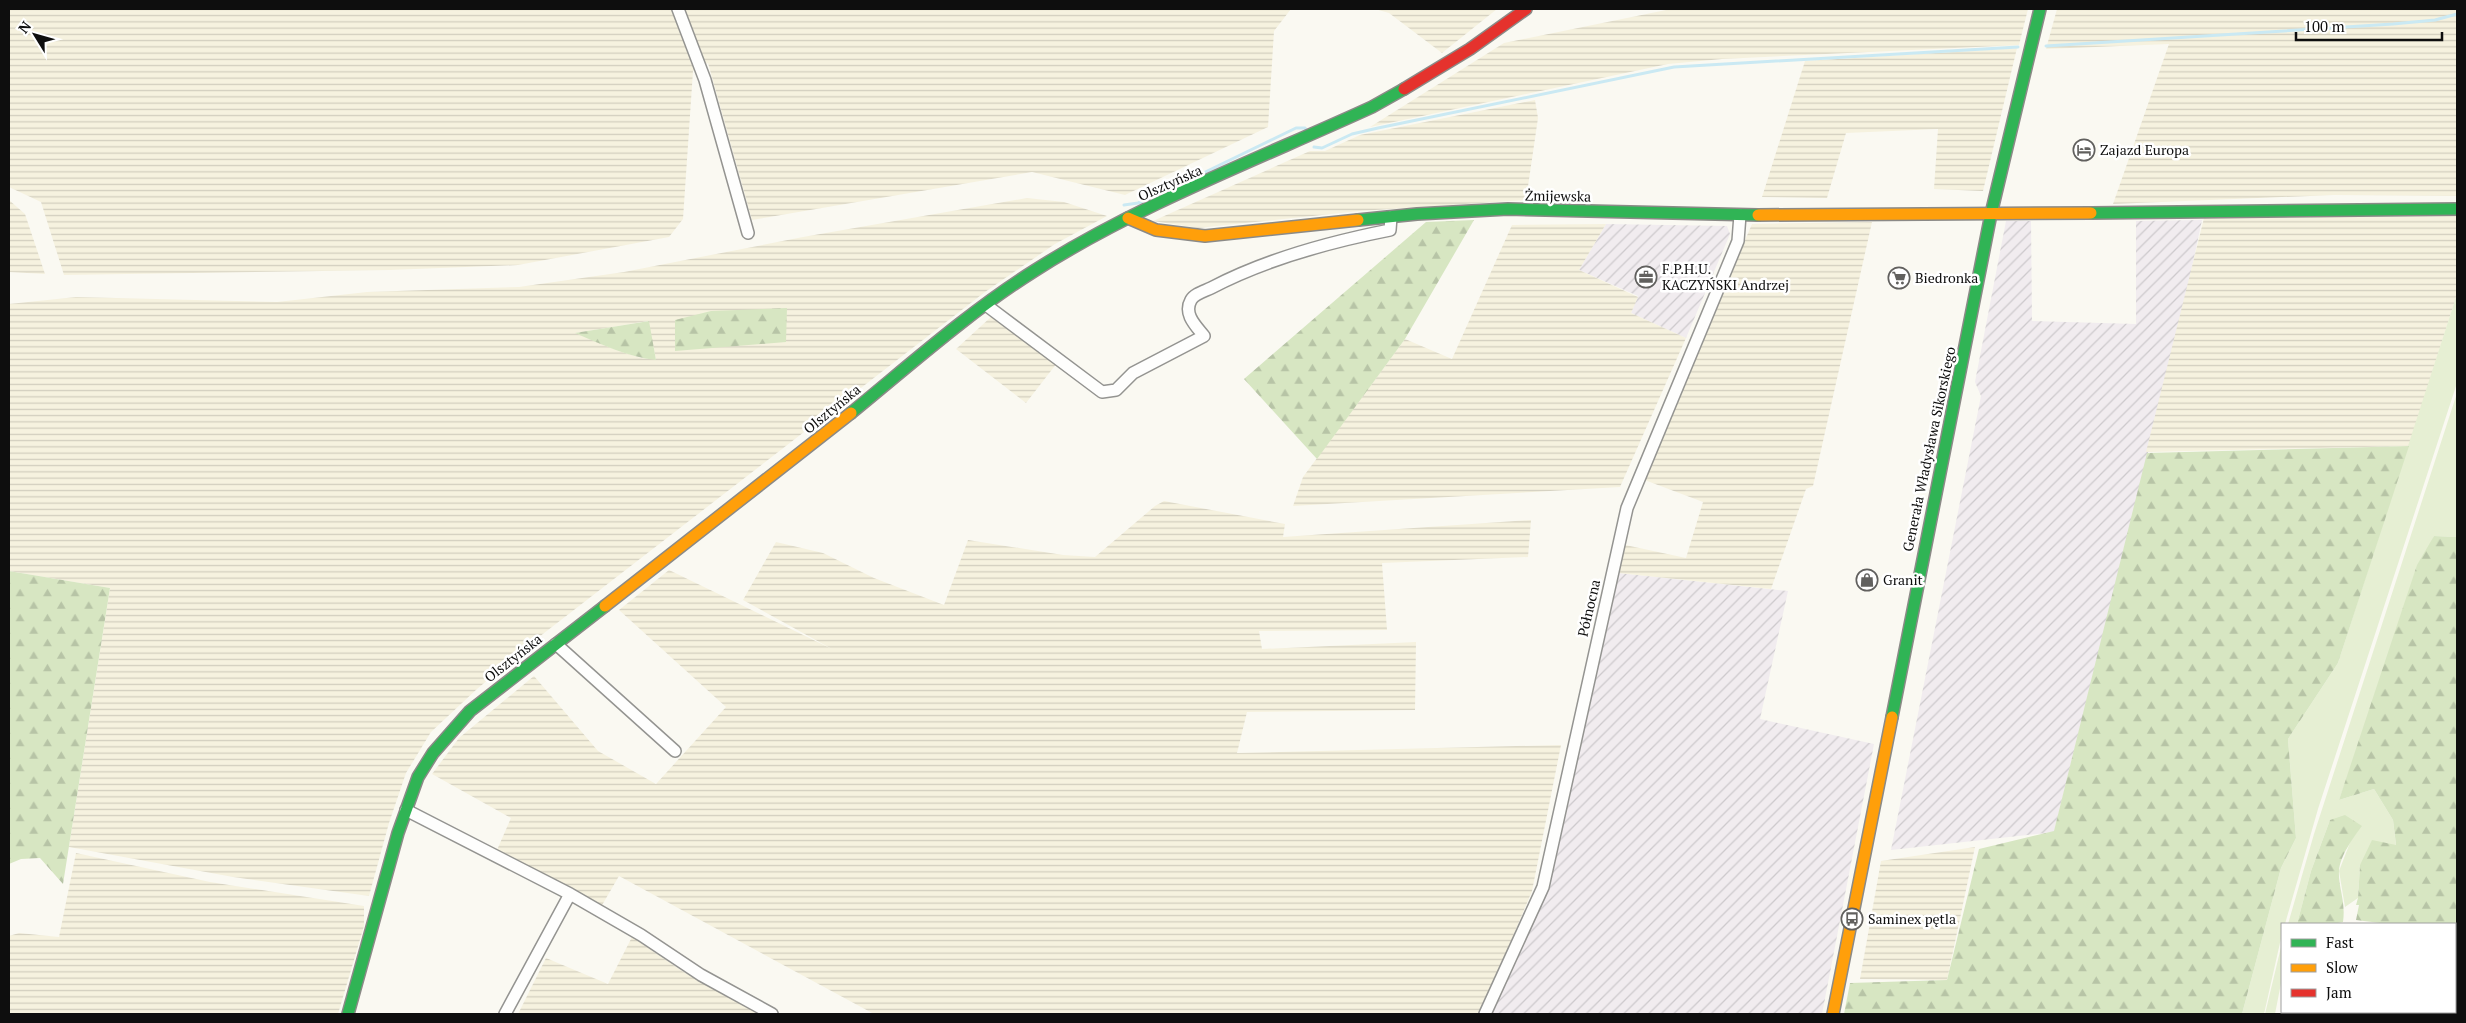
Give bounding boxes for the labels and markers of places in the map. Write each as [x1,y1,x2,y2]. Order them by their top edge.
hotel icon: Zajazd Europa [2072,138,2096,162]
place label: Zajazd Europa [2100,140,2189,159]
place label: F.P.H.U. KACZYŃSKI Andrzej [1662,259,1789,294]
office icon: F.P.H.U. KACZYŃSKI Andrzej [1634,265,1658,289]
supermarket icon: Biedronka [1887,266,1911,290]
place label: Biedronka [1915,268,1978,287]
shop icon: Granit [1855,568,1879,592]
place label: Granit [1883,570,1924,589]
bus stop icon: Saminex pętla [1840,907,1864,931]
place label: Saminex pętla [1868,909,1956,928]

